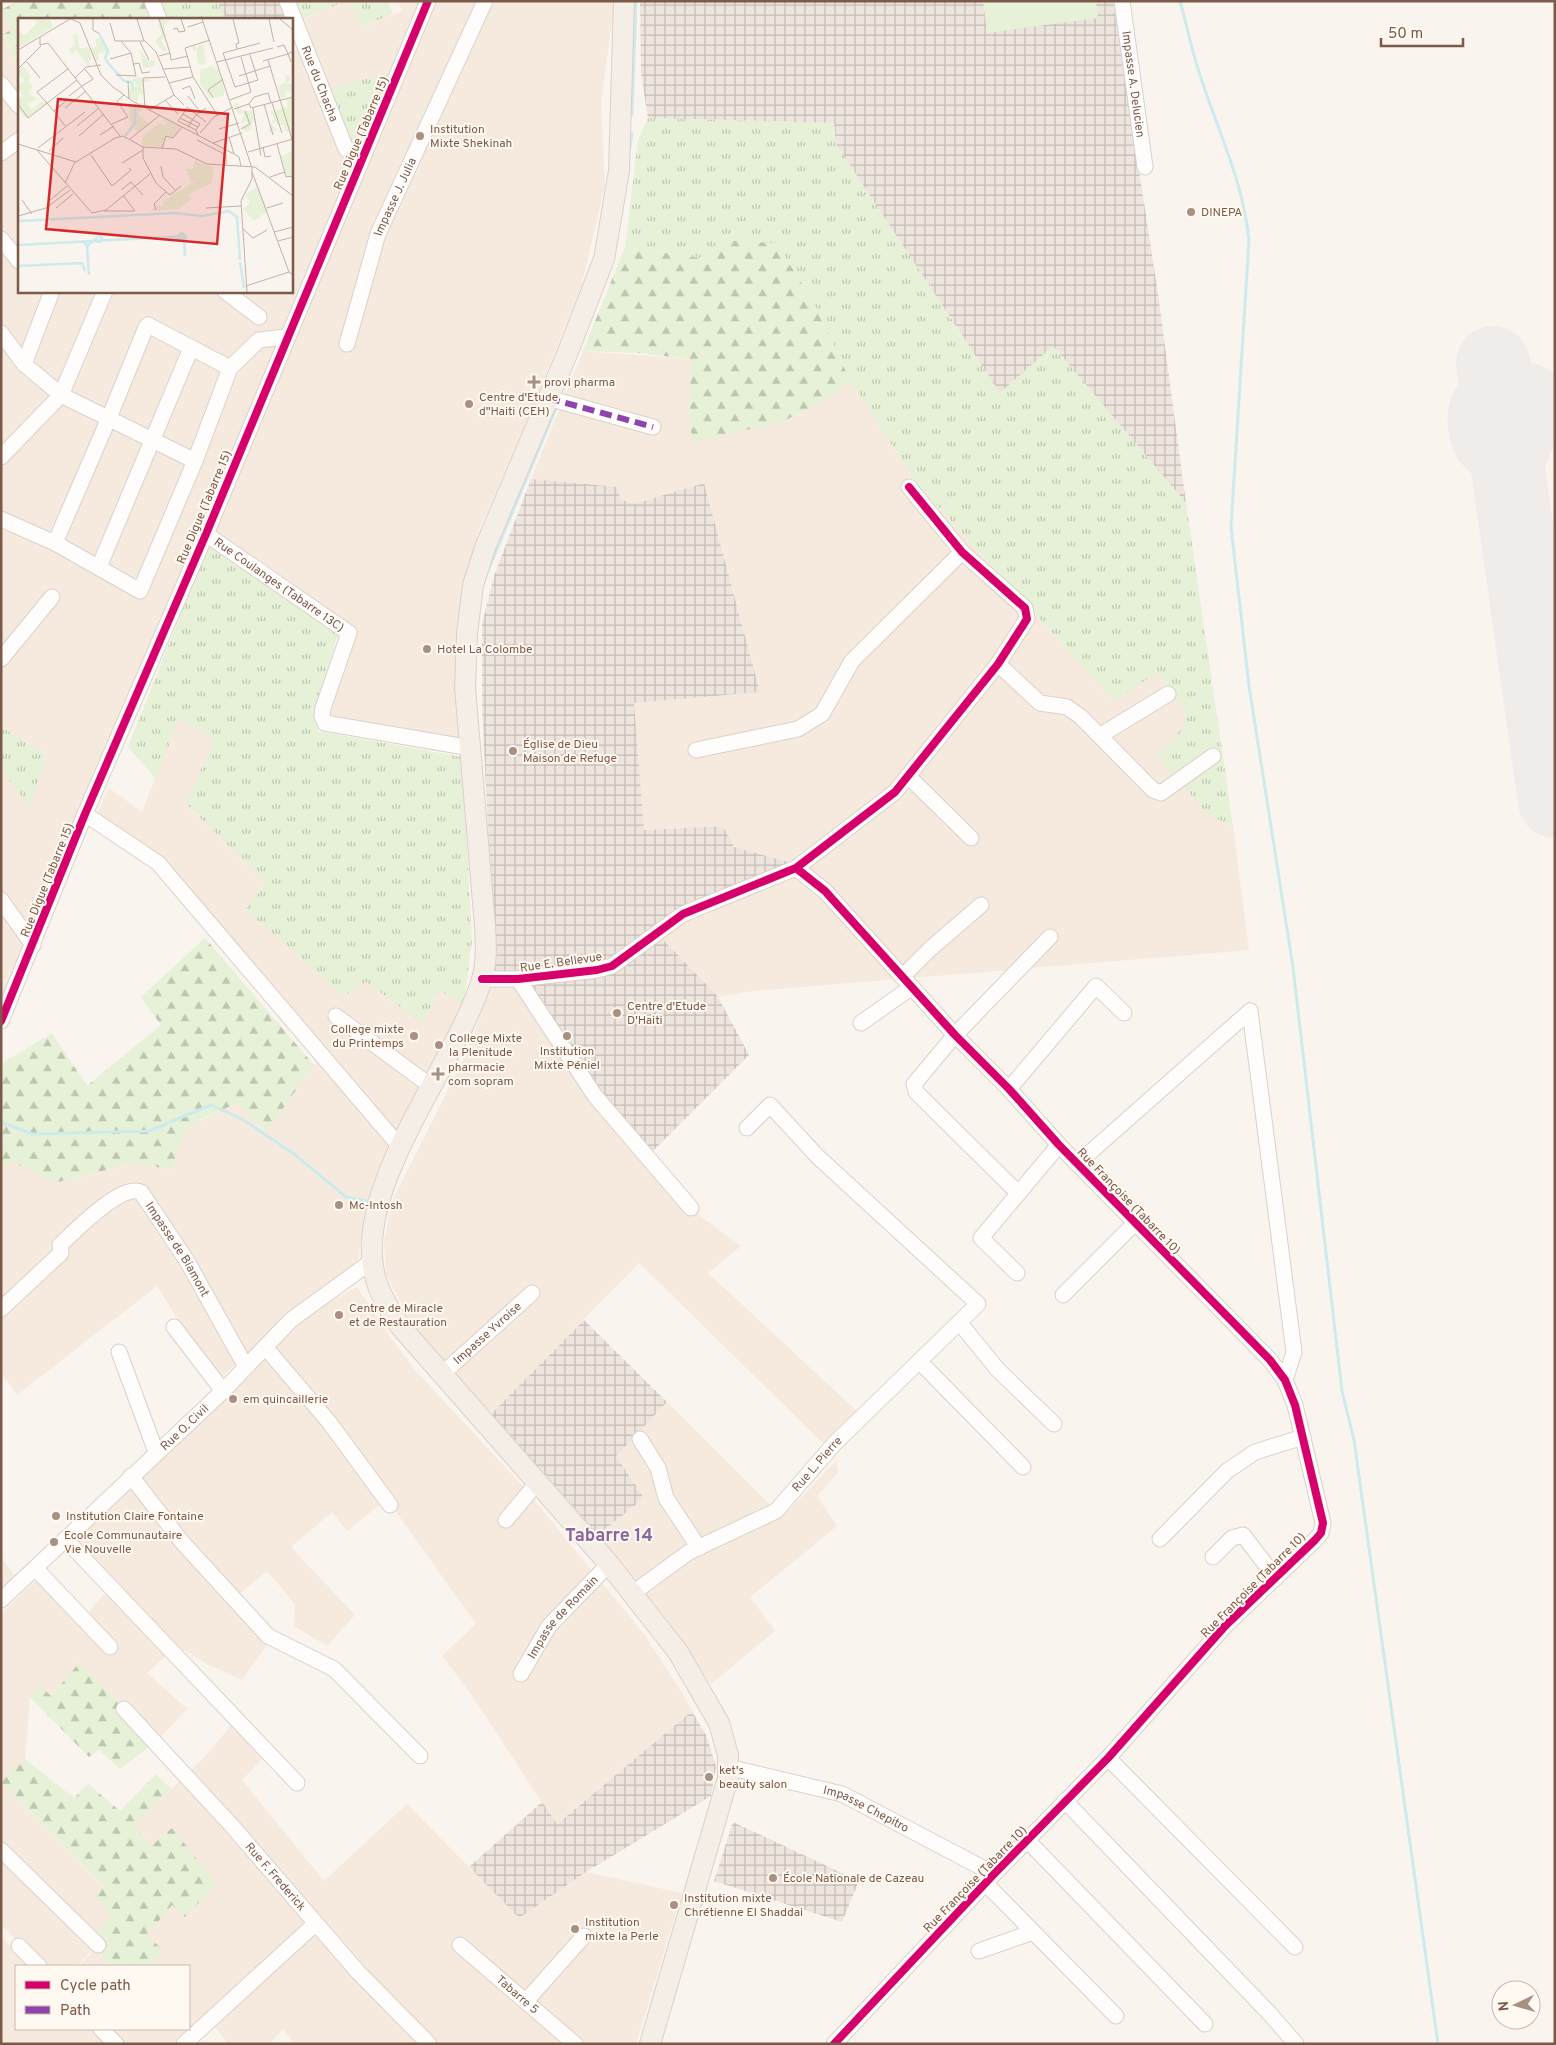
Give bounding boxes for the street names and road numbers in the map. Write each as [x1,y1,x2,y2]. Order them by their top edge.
street label: Impasse A. Delucien [1117,30,1148,139]
street label: Rue du Chacha [297,44,341,124]
street label: Rue Digue (Tabarre 15) [331,74,393,193]
street label: Impasse J. Julia [371,155,421,238]
street label: Rue Digue (Tabarre 15) [174,448,236,567]
street label: Rue Coulanges (Tabarre 13C) [210,535,347,636]
street label: Rue Digue (Tabarre 15) [18,821,78,940]
street label: Rue E. Bellevue [519,949,603,977]
street label: Rue Françoise (Tabarre 10) [1073,1145,1184,1259]
street label: Impasse de Biamont [141,1199,212,1300]
street label: Impasse Yvroise [450,1299,526,1369]
street label: Rue O. Civil [158,1401,213,1455]
street label: Rue L. Pierre [789,1433,846,1496]
street label: Rue Françoise (Tabarre 10) [1198,1530,1310,1642]
street label: Impasse de Romain [524,1573,602,1662]
street label: Impasse Chepitro [821,1783,912,1837]
street label: Rue Françoise (Tabarre 10) [920,1823,1031,1937]
street label: Rue F. Frederick [241,1840,309,1915]
street label: Tabarre 5 [492,1972,542,2018]

